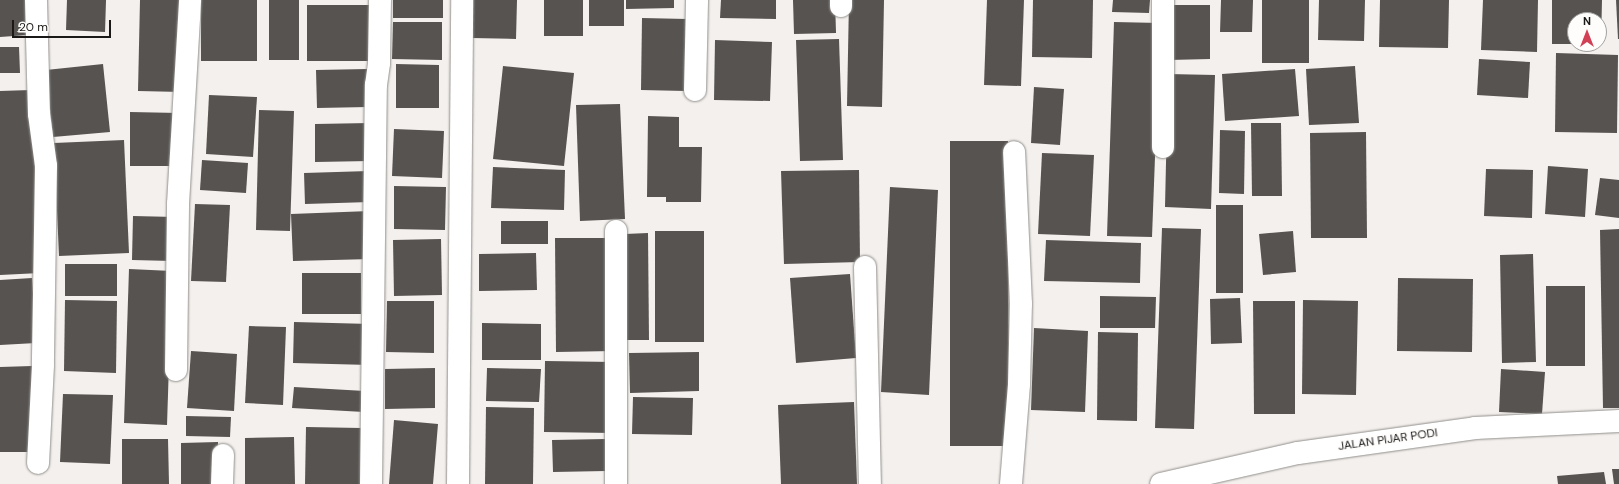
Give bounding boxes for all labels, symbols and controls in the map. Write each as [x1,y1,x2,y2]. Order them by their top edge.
scale bar [14,12,113,38]
north arrow [1567,12,1607,52]
text: N [1583,14,1591,28]
text: 20 m [19,19,48,35]
street label: JALAN PIJAR PODI [1337,426,1439,454]

